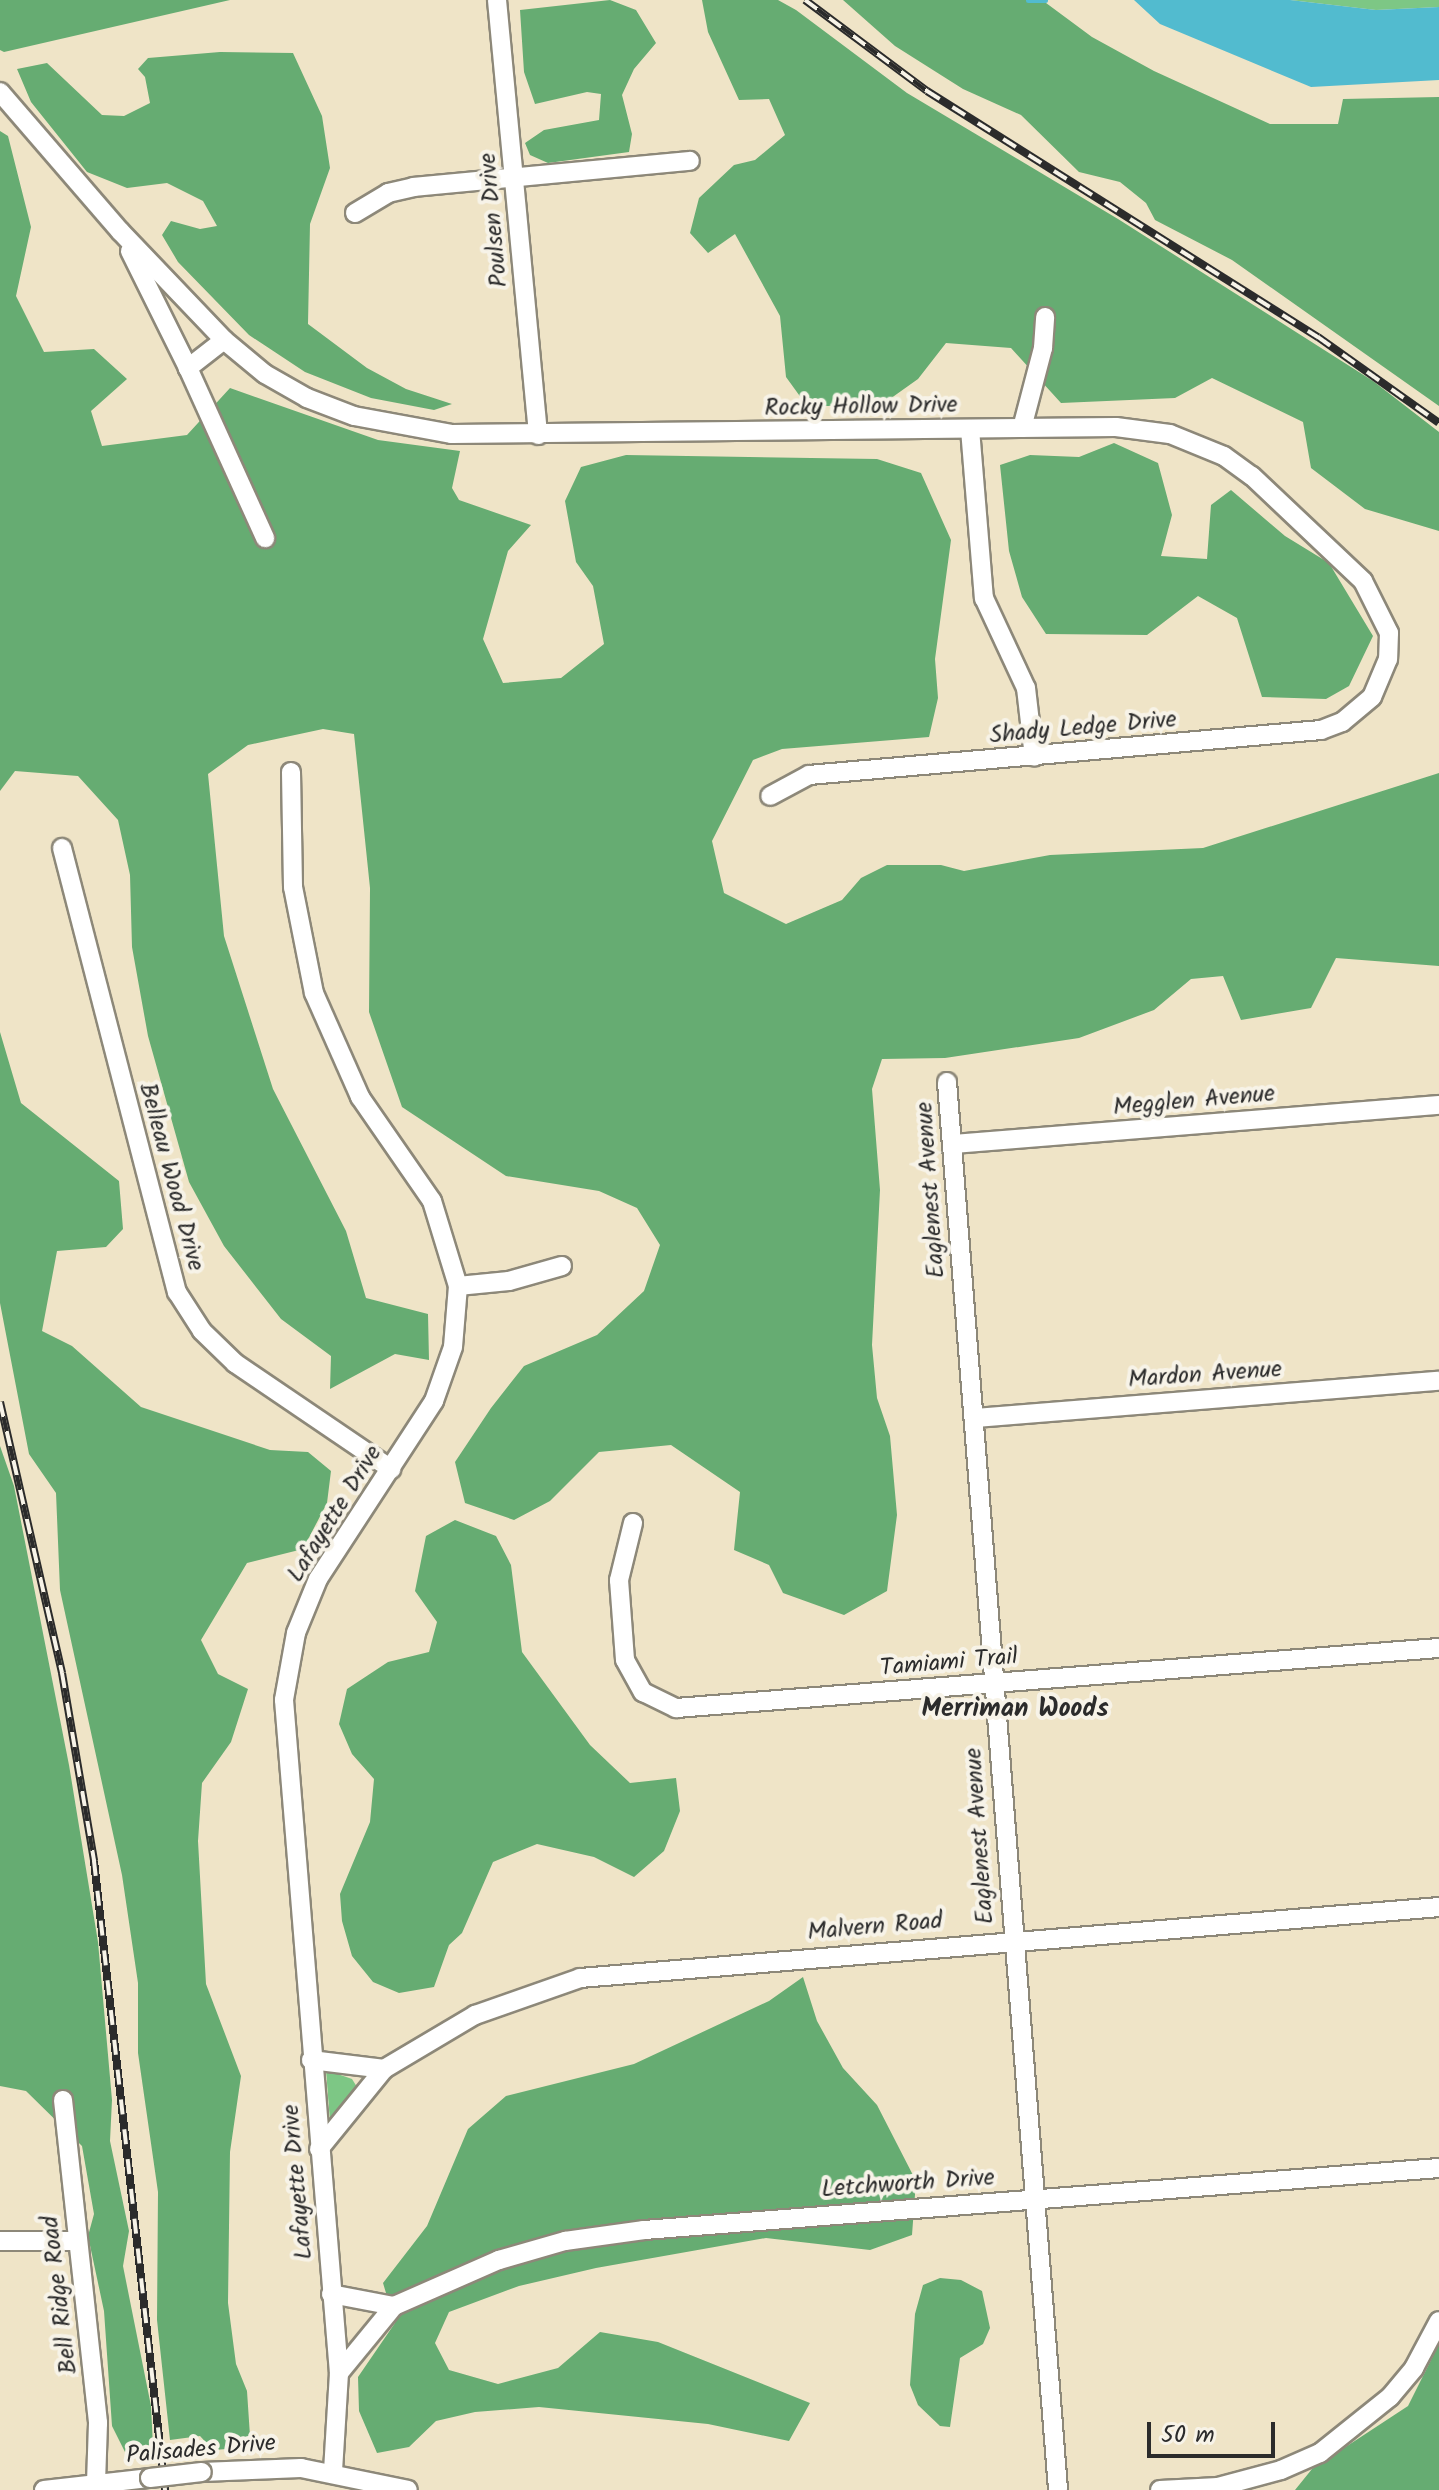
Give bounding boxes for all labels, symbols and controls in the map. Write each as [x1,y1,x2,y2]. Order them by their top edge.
street label: Poulsen Drive [474,152,514,288]
street label: Rocky Hollow Drive [764,391,958,423]
street label: Shady Ledge Drive [988,705,1178,751]
street label: Belleau Wood Drive [132,1080,210,1274]
street label: Megglen Avenue [1112,1080,1276,1122]
street label: Eaglenest Avenue [910,1101,952,1279]
street label: Mardon Avenue [1127,1355,1283,1395]
street label: Lafayette Drive [282,1440,388,1588]
street label: Tamiami Trail [879,1643,1019,1683]
district label: Merriman Woods [921,1694,1109,1726]
street label: Eaglenest Avenue [959,1747,1001,1925]
street label: Malvern Road [806,1907,944,1947]
street label: Lafayette Drive [277,2103,319,2261]
street label: Letchworth Drive [820,2164,996,2204]
street label: Bell Ridge Road [36,2214,84,2376]
scale bar [1151,2406,1279,2456]
text: 50 m [1161,2416,1215,2455]
street label: Palisades Drive [125,2429,277,2471]

